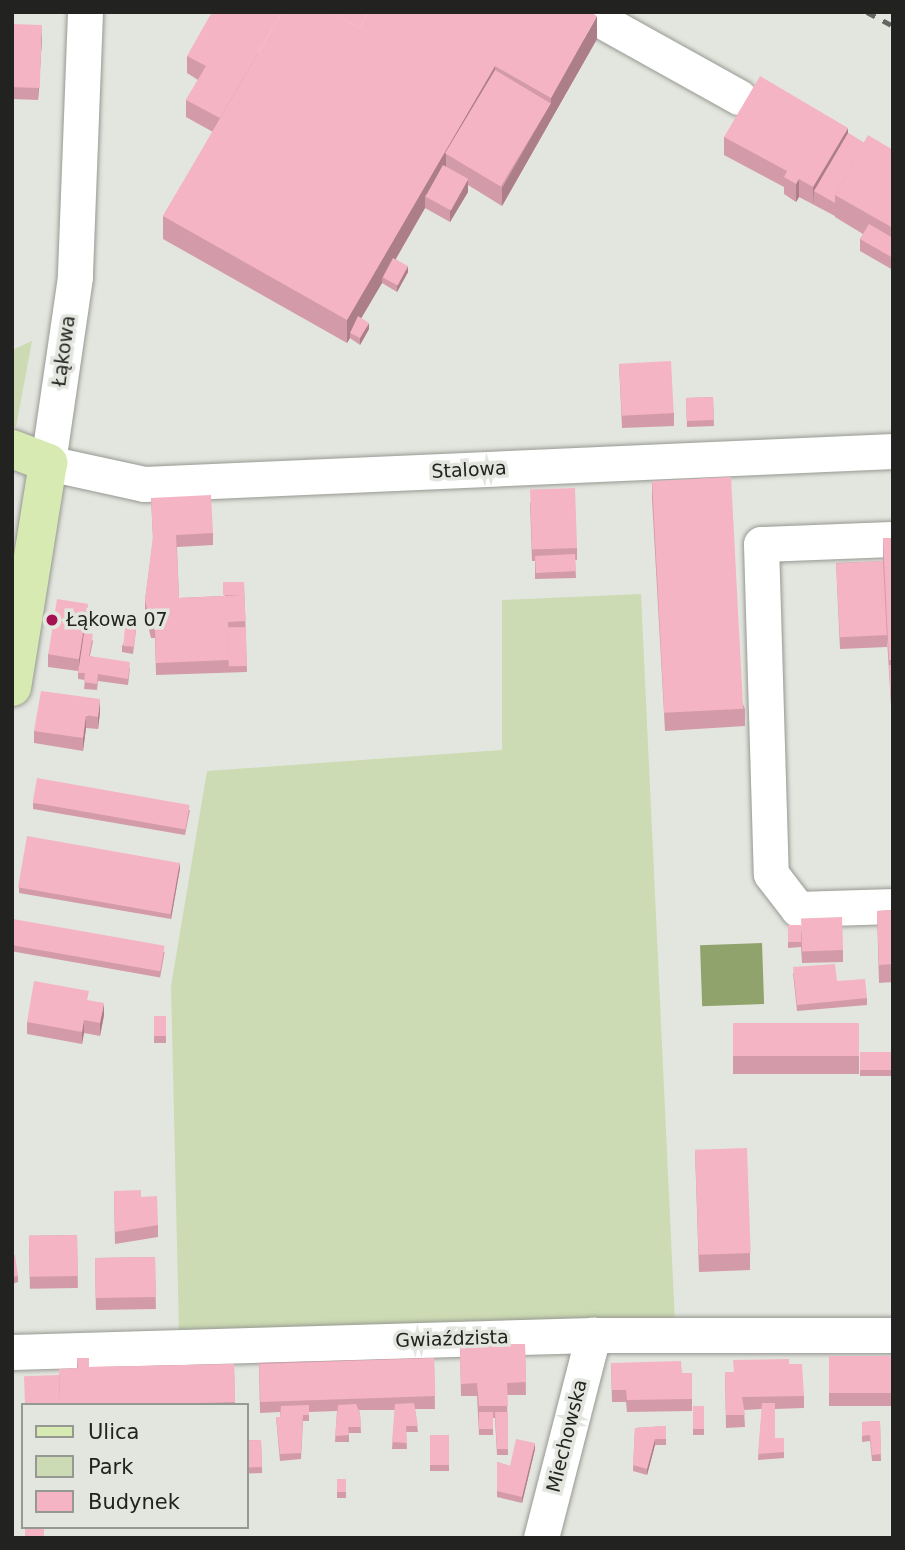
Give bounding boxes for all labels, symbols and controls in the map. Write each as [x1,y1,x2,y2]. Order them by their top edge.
street label: Łąkowa [48,314,80,388]
street label: Stalowa [431,457,507,483]
place label: Łąkowa 07 [66,609,168,631]
marker: Łąkowa 07 [44,612,60,628]
street label: Gwiaździsta [395,1326,509,1352]
street label: Miechowska [542,1377,592,1495]
legend [21,1403,248,1529]
text: Ulica [88,1420,139,1444]
text: Park [88,1455,133,1479]
text: Budynek [88,1490,180,1514]

